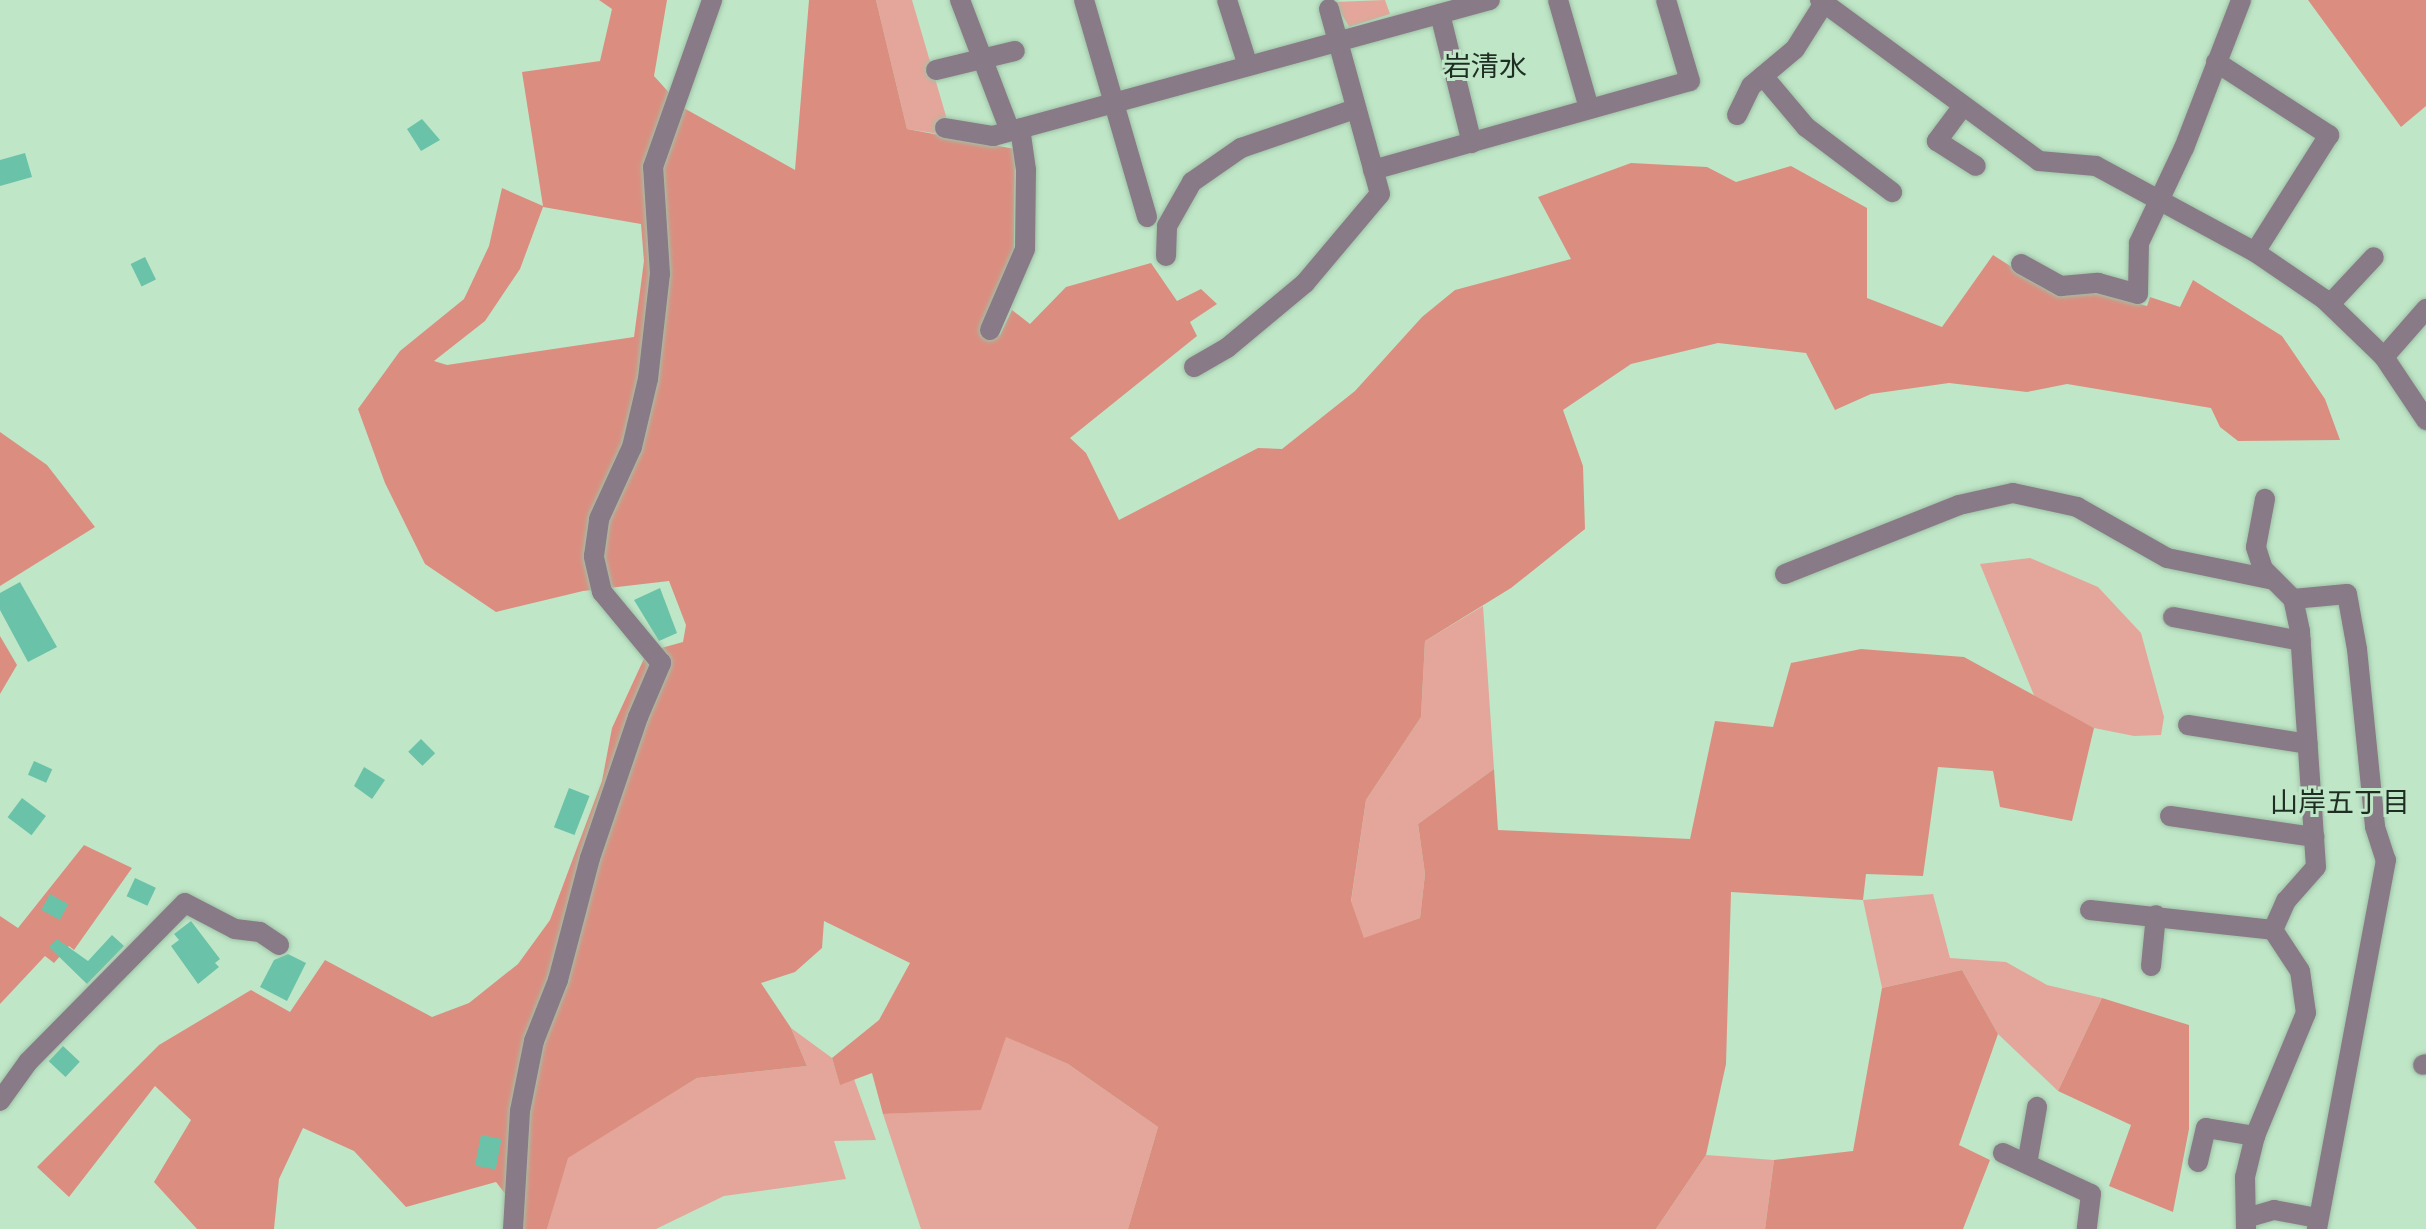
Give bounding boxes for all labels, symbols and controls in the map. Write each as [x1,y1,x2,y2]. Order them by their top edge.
district label: 岩清水 [1443,50,1527,84]
district label: 山岸五丁目 [2270,786,2410,820]

